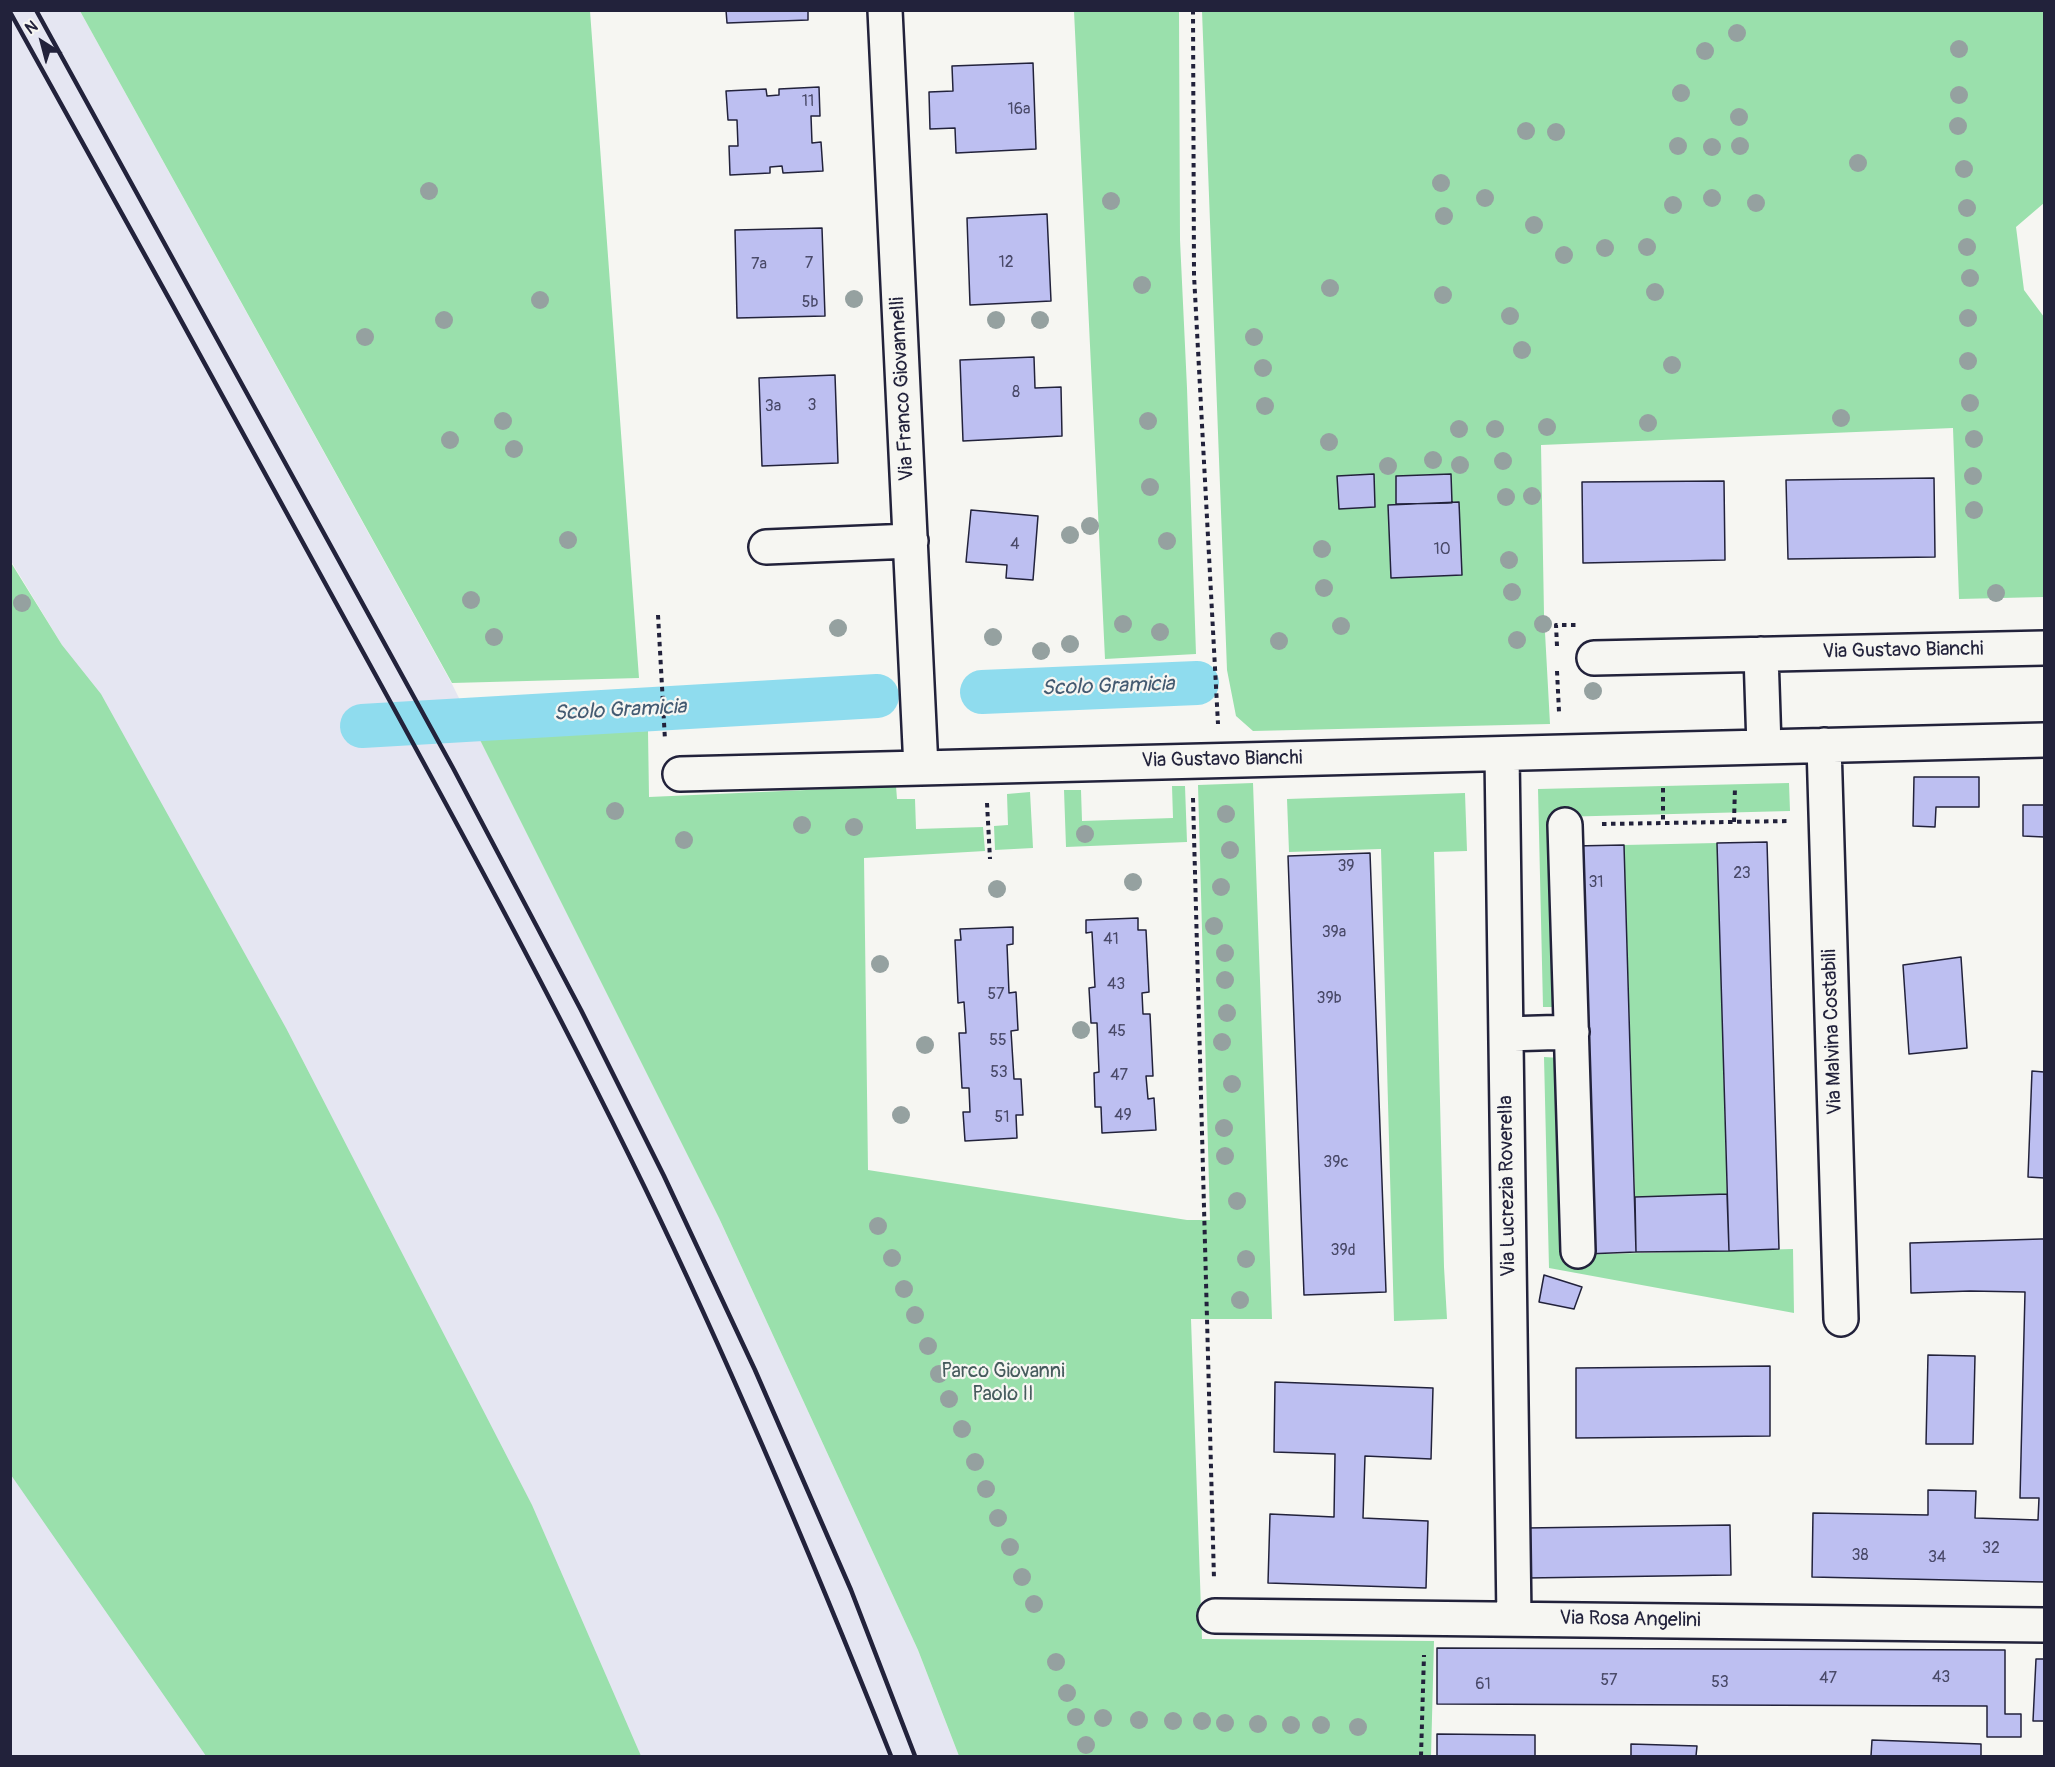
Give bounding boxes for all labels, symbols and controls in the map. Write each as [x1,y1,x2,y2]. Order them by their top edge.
north arrow [12,12,72,72]
text: N [21,16,42,39]
house number: 11 [802,92,814,112]
house number: 16a [1007,100,1031,120]
house number: 12 [998,253,1014,273]
house number: 7 [805,254,813,274]
house number: 7a [751,255,767,275]
house number: 5b [802,293,818,313]
street label: Via Franco Giovannelli [886,296,920,482]
house number: 8 [1012,383,1020,403]
house number: 3 [808,396,816,416]
house number: 3a [765,397,781,417]
house number: 4 [1010,535,1020,555]
house number: 10 [1433,540,1451,560]
street label: Via Gustavo Bianchi [1822,638,1984,664]
water label: Scolo Gramicia [1041,672,1175,702]
water label: Scolo Gramicia [553,695,687,727]
street label: Via Gustavo Bianchi [1141,747,1303,773]
house number: 39 [1337,857,1355,877]
house number: 23 [1733,864,1751,884]
house number: 31 [1588,873,1604,893]
house number: 39a [1322,923,1346,943]
house number: 41 [1103,930,1119,950]
street label: Via Malvina Costabili [1818,949,1848,1115]
house number: 43 [1107,975,1125,995]
house number: 57 [987,985,1005,1005]
house number: 39b [1316,989,1342,1009]
house number: 45 [1108,1022,1126,1042]
house number: 55 [989,1031,1007,1051]
house number: 53 [990,1063,1008,1083]
house number: 47 [1110,1066,1128,1086]
street label: Via Lucrezia Roverella [1494,1095,1522,1277]
house number: 49 [1114,1106,1132,1126]
house number: 51 [995,1108,1009,1128]
house number: 39c [1323,1153,1349,1173]
house number: 39d [1330,1241,1356,1261]
park label: Parco Giovanni Paolo II [941,1360,1065,1407]
house number: 32 [1982,1539,2000,1559]
house number: 38 [1852,1546,1868,1566]
house number: 34 [1928,1548,1946,1568]
street label: Via Rosa Angelini [1559,1607,1701,1633]
house number: 43 [1932,1668,1950,1688]
house number: 47 [1819,1669,1837,1689]
house number: 57 [1600,1671,1618,1691]
house number: 53 [1711,1673,1729,1693]
house number: 61 [1475,1675,1491,1695]

